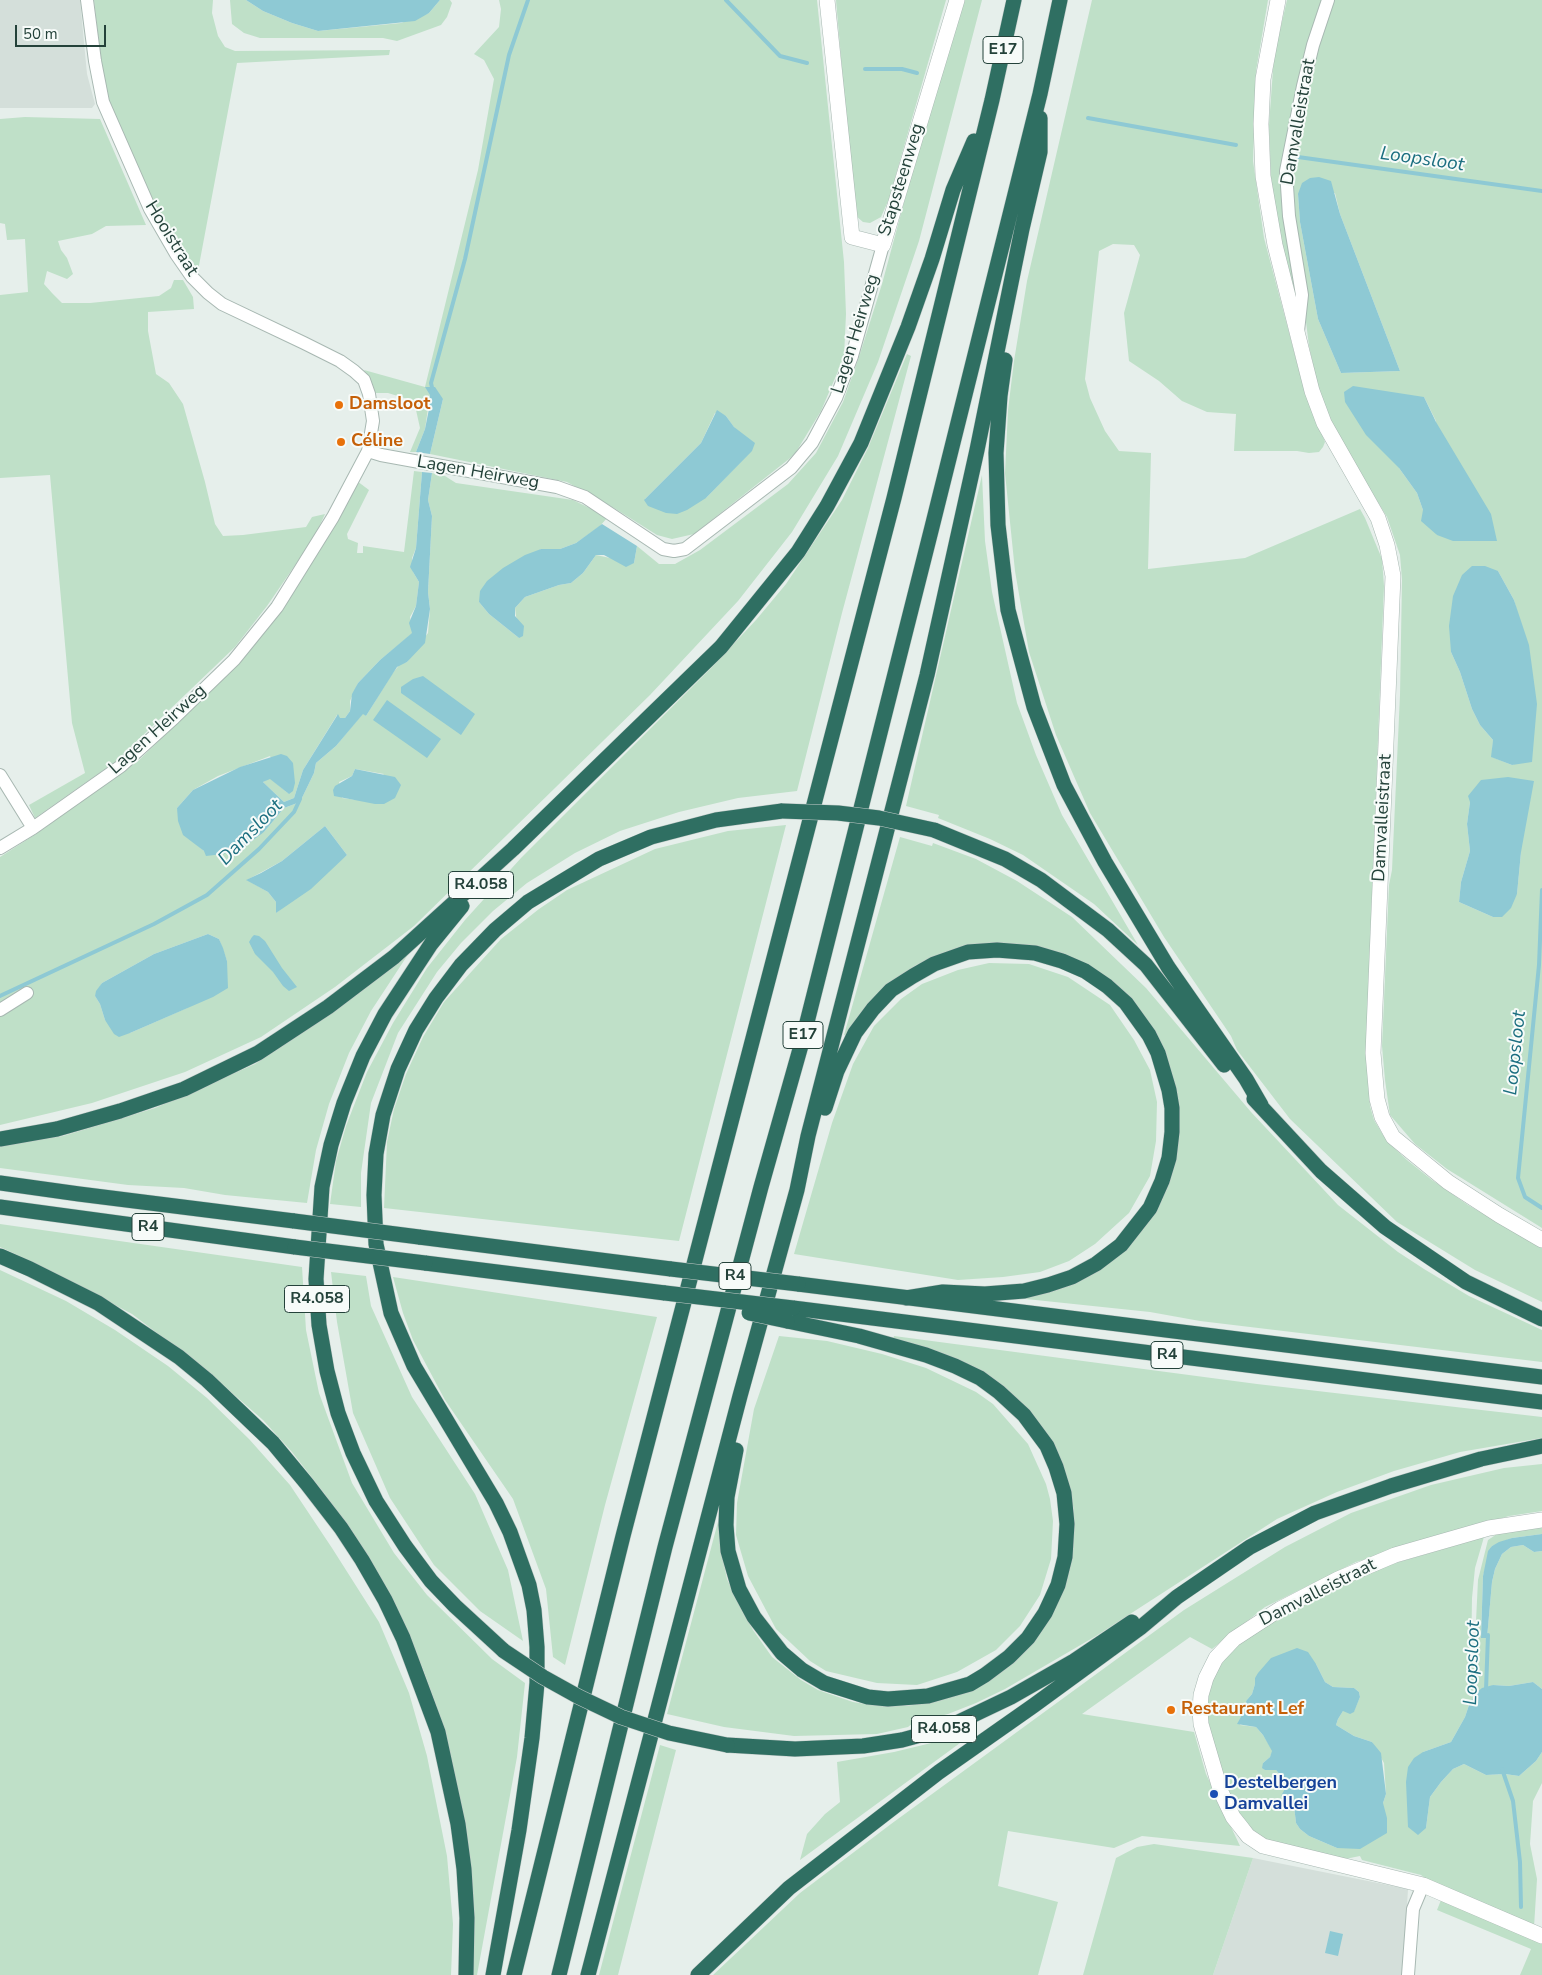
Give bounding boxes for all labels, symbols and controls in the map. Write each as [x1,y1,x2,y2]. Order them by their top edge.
scale bar [18,15,109,47]
text: 50 m [23,24,58,44]
road number: E17 [983,36,1023,64]
street label: Damvalleistraat [1277,57,1321,187]
street label: Stapsteenweg [875,121,929,239]
water label: Loopsloot [1378,143,1466,177]
street label: Hooistraat [139,197,203,281]
street label: Lagen Heirweg [828,272,884,396]
place label: Damsloot [349,394,430,416]
marker: Damsloot [333,399,345,411]
place label: Céline [351,431,403,453]
marker: Céline [335,436,347,448]
street label: Lagen Heirweg [415,452,541,494]
street label: Lagen Heirweg [105,681,211,779]
street label: Damvalleistraat [1369,754,1397,882]
water label: Damsloot [214,795,288,871]
road number: R4.058 [448,872,514,898]
water label: Loopsloot [1500,1010,1532,1096]
road number: E17 [783,1022,823,1048]
road number: R4 [132,1214,164,1240]
road number: R4 [719,1262,751,1290]
road number: R4.058 [284,1286,350,1312]
road number: R4 [1151,1342,1183,1368]
street label: Damvalleistraat [1256,1554,1380,1632]
water label: Loopsloot [1460,1620,1486,1706]
place label: Restaurant Lef [1181,1699,1304,1721]
marker: Restaurant Lef [1165,1704,1177,1716]
road number: R4.058 [912,1716,976,1742]
place label: Destelbergen Damvallei [1224,1773,1337,1816]
marker: Destelbergen Damvallei [1208,1788,1220,1800]

